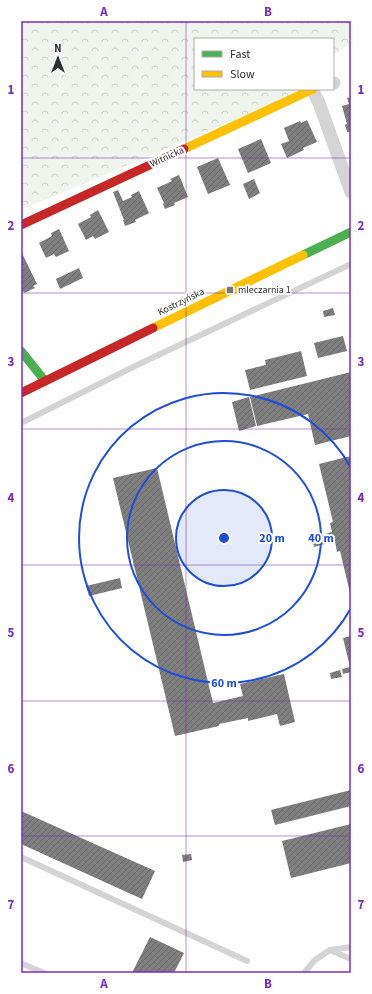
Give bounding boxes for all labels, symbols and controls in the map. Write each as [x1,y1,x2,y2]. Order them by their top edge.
text: A [99,3,108,21]
text: B [264,3,272,21]
north arrow [38,38,78,78]
legend [194,38,334,90]
text: N [54,41,62,56]
text: Fast [230,46,250,63]
text: Slow [230,66,255,83]
text: 1 [8,81,15,99]
text: 1 [358,81,365,99]
street label: Witnicka [148,143,186,171]
text: 2 [8,217,15,235]
text: 2 [358,217,365,235]
place label: mleczarnia 1 [238,283,291,297]
street label: Kostrzyńska [155,285,207,319]
marker: mleczarnia 1 [225,285,235,295]
text: 3 [8,353,15,371]
text: 3 [358,353,365,371]
text: 4 [8,489,15,507]
text: 4 [358,489,365,507]
text: 20 m [259,530,285,547]
text: 40 m [308,530,334,547]
centre of rings [217,531,231,545]
text: 5 [8,624,15,642]
text: 5 [358,624,365,642]
text: 60 m [211,675,237,692]
text: 6 [8,760,15,778]
text: 6 [358,760,365,778]
text: 7 [8,896,15,914]
text: 7 [358,896,365,914]
text: A [99,975,108,993]
text: B [264,975,272,993]

